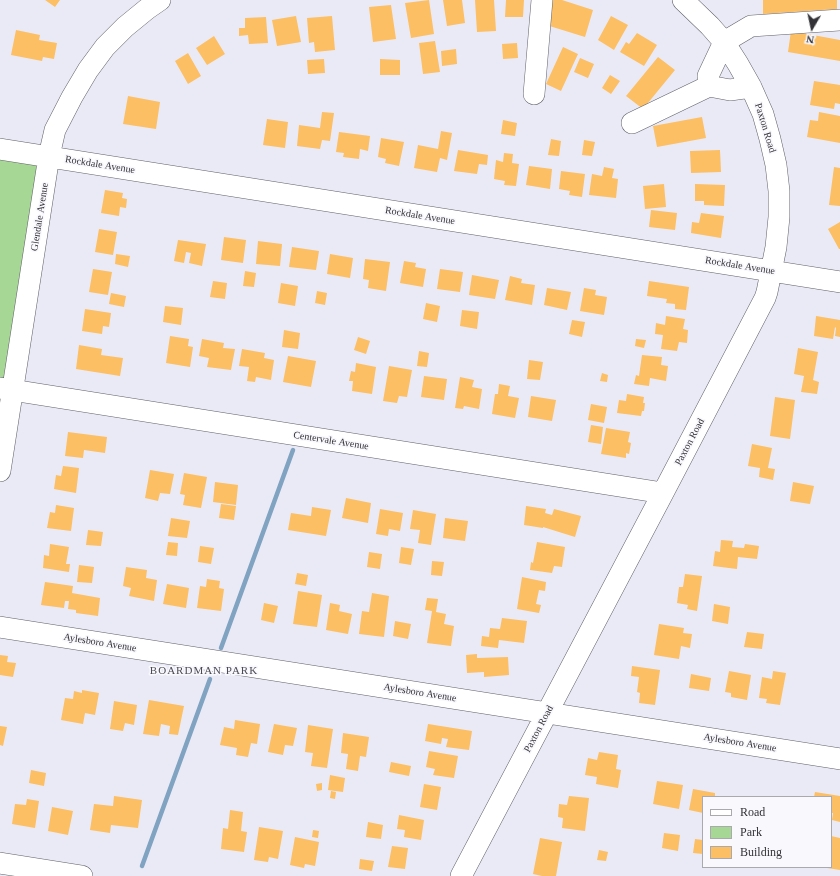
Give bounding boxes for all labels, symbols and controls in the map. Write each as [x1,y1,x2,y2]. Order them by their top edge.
north arrow [792,8,832,48]
text: N [805,33,815,46]
street label: Paxton Road [752,102,778,154]
street label: Rockdale Avenue [64,154,136,176]
street label: Glendale Avenue [29,182,51,252]
street label: Rockdale Avenue [384,205,456,227]
street label: Rockdale Avenue [704,255,776,277]
street label: Paxton Road [673,416,707,468]
street label: Centervale Avenue [292,429,370,453]
street label: Aylesboro Avenue [63,631,137,655]
district label: BOARDMAN PARK [150,664,258,678]
street label: Aylesboro Avenue [383,681,457,705]
street label: Paxton Road [522,703,556,755]
street label: Aylesboro Avenue [703,731,777,755]
legend [702,796,832,868]
text: Road [740,805,765,819]
text: Park [740,825,762,839]
text: Building [740,845,782,859]

